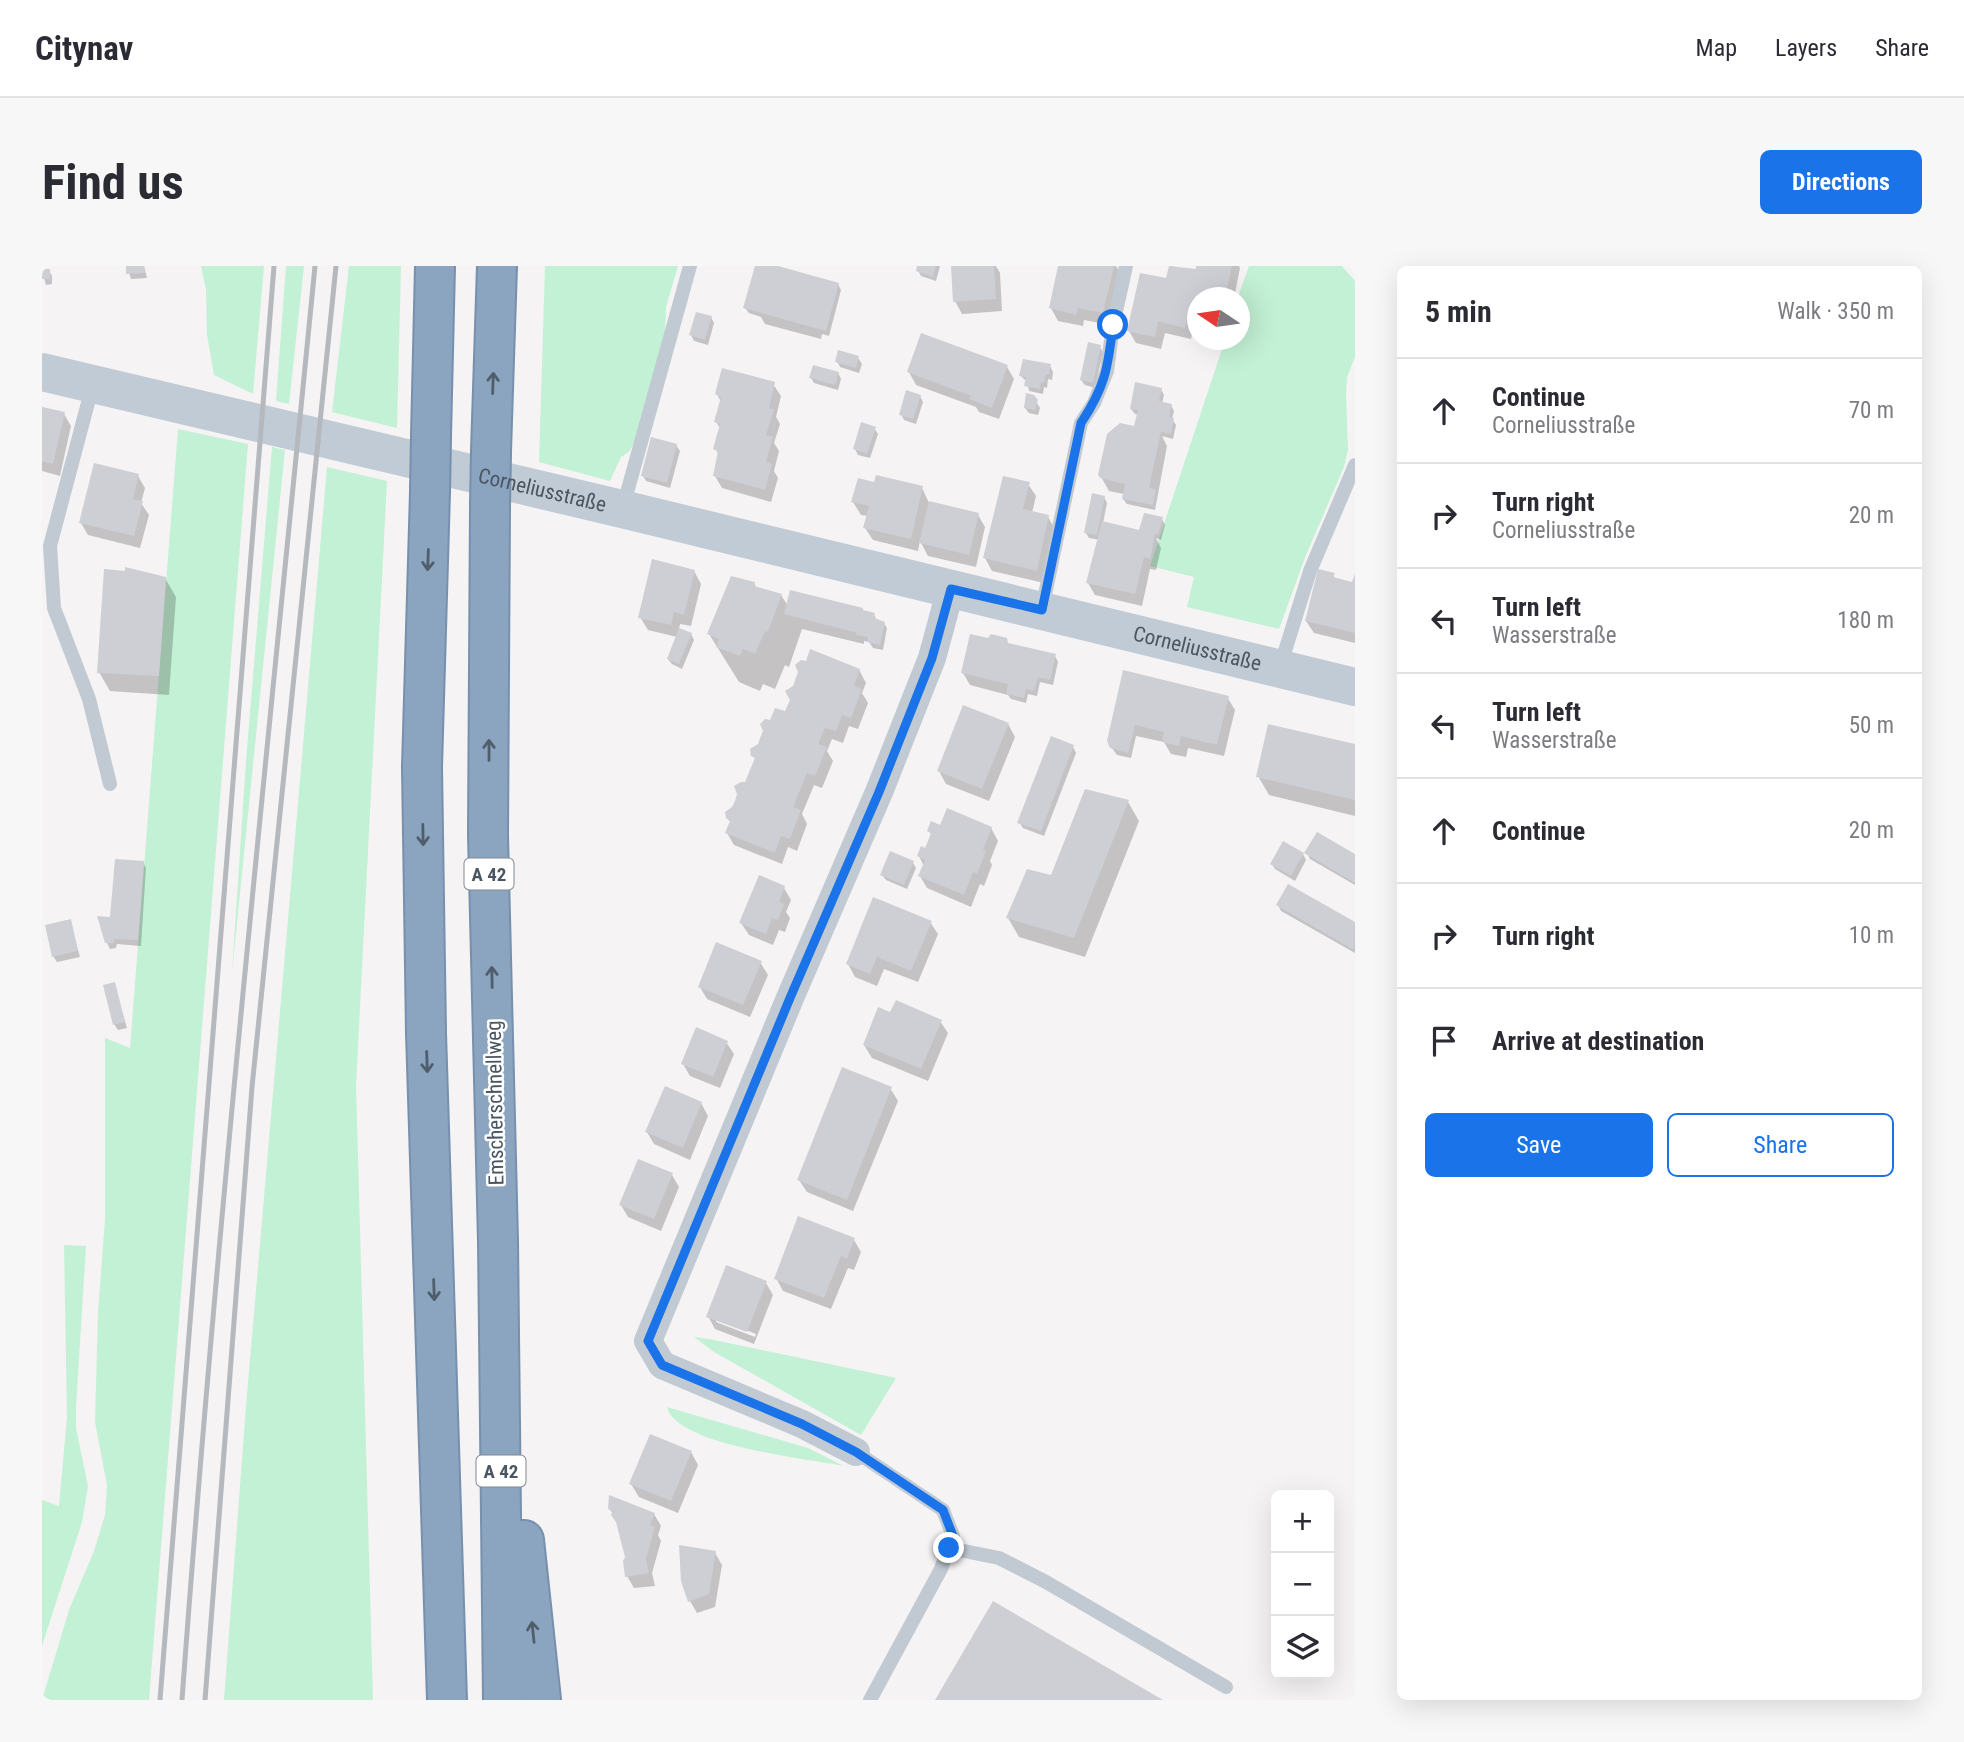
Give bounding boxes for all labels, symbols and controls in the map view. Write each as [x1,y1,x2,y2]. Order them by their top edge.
text: Citynav [35,29,133,68]
text: Map [1696,34,1737,62]
text: Layers [1775,34,1837,62]
text: Share [1875,34,1929,62]
button: Directions [1760,150,1922,214]
text: Find us [42,154,184,211]
north arrow [1187,287,1250,350]
text: 5 min [1425,294,1492,329]
text: Walk · 350 m [1777,298,1894,325]
route start [1097,309,1128,340]
one-way arrow [486,371,500,394]
text: Continue [1492,382,1585,412]
icon: ahead [1425,392,1463,430]
text: 70 m [1849,397,1894,424]
text: Corneliusstraße [1492,412,1635,439]
street label: Corneliusstraße [476,463,609,517]
text: Turn right [1492,487,1594,517]
icon: right [1425,497,1463,535]
text: 20 m [1849,502,1894,529]
text: Corneliusstraße [1492,517,1635,544]
one-way arrow [421,548,435,571]
text: Turn left [1492,592,1581,622]
icon: left [1425,602,1463,640]
text: 180 m [1837,607,1894,634]
street label: Corneliusstraße [1131,622,1264,676]
text: Wasserstraße [1492,622,1617,649]
text: Turn left [1492,697,1581,727]
icon: left [1425,707,1463,745]
text: 50 m [1849,712,1894,739]
text: Wasserstraße [1492,727,1617,754]
one-way arrow [482,739,496,762]
icon: ahead [1425,812,1463,850]
text: Continue [1492,816,1585,846]
text: 20 m [1849,817,1894,844]
one-way arrow [416,823,430,846]
road number: A 42 [464,859,514,890]
icon: right [1425,917,1463,955]
text: Turn right [1492,921,1594,951]
text: 10 m [1849,922,1894,949]
one-way arrow [485,966,498,989]
street label: Emscherschnellweg [482,1020,508,1186]
icon: arrive [1425,1022,1463,1060]
text: Arrive at destination [1492,1026,1704,1056]
one-way arrow [420,1051,433,1074]
button: Save [1425,1113,1653,1177]
button: Share [1667,1113,1894,1177]
one-way arrow [427,1278,440,1301]
road number: A 42 [476,1456,526,1486]
map controls [1271,1490,1334,1679]
button: + [1271,1490,1334,1553]
route end [933,1532,964,1563]
button: − [1271,1553,1334,1616]
button: layers [1271,1616,1334,1679]
one-way arrow [526,1621,539,1644]

